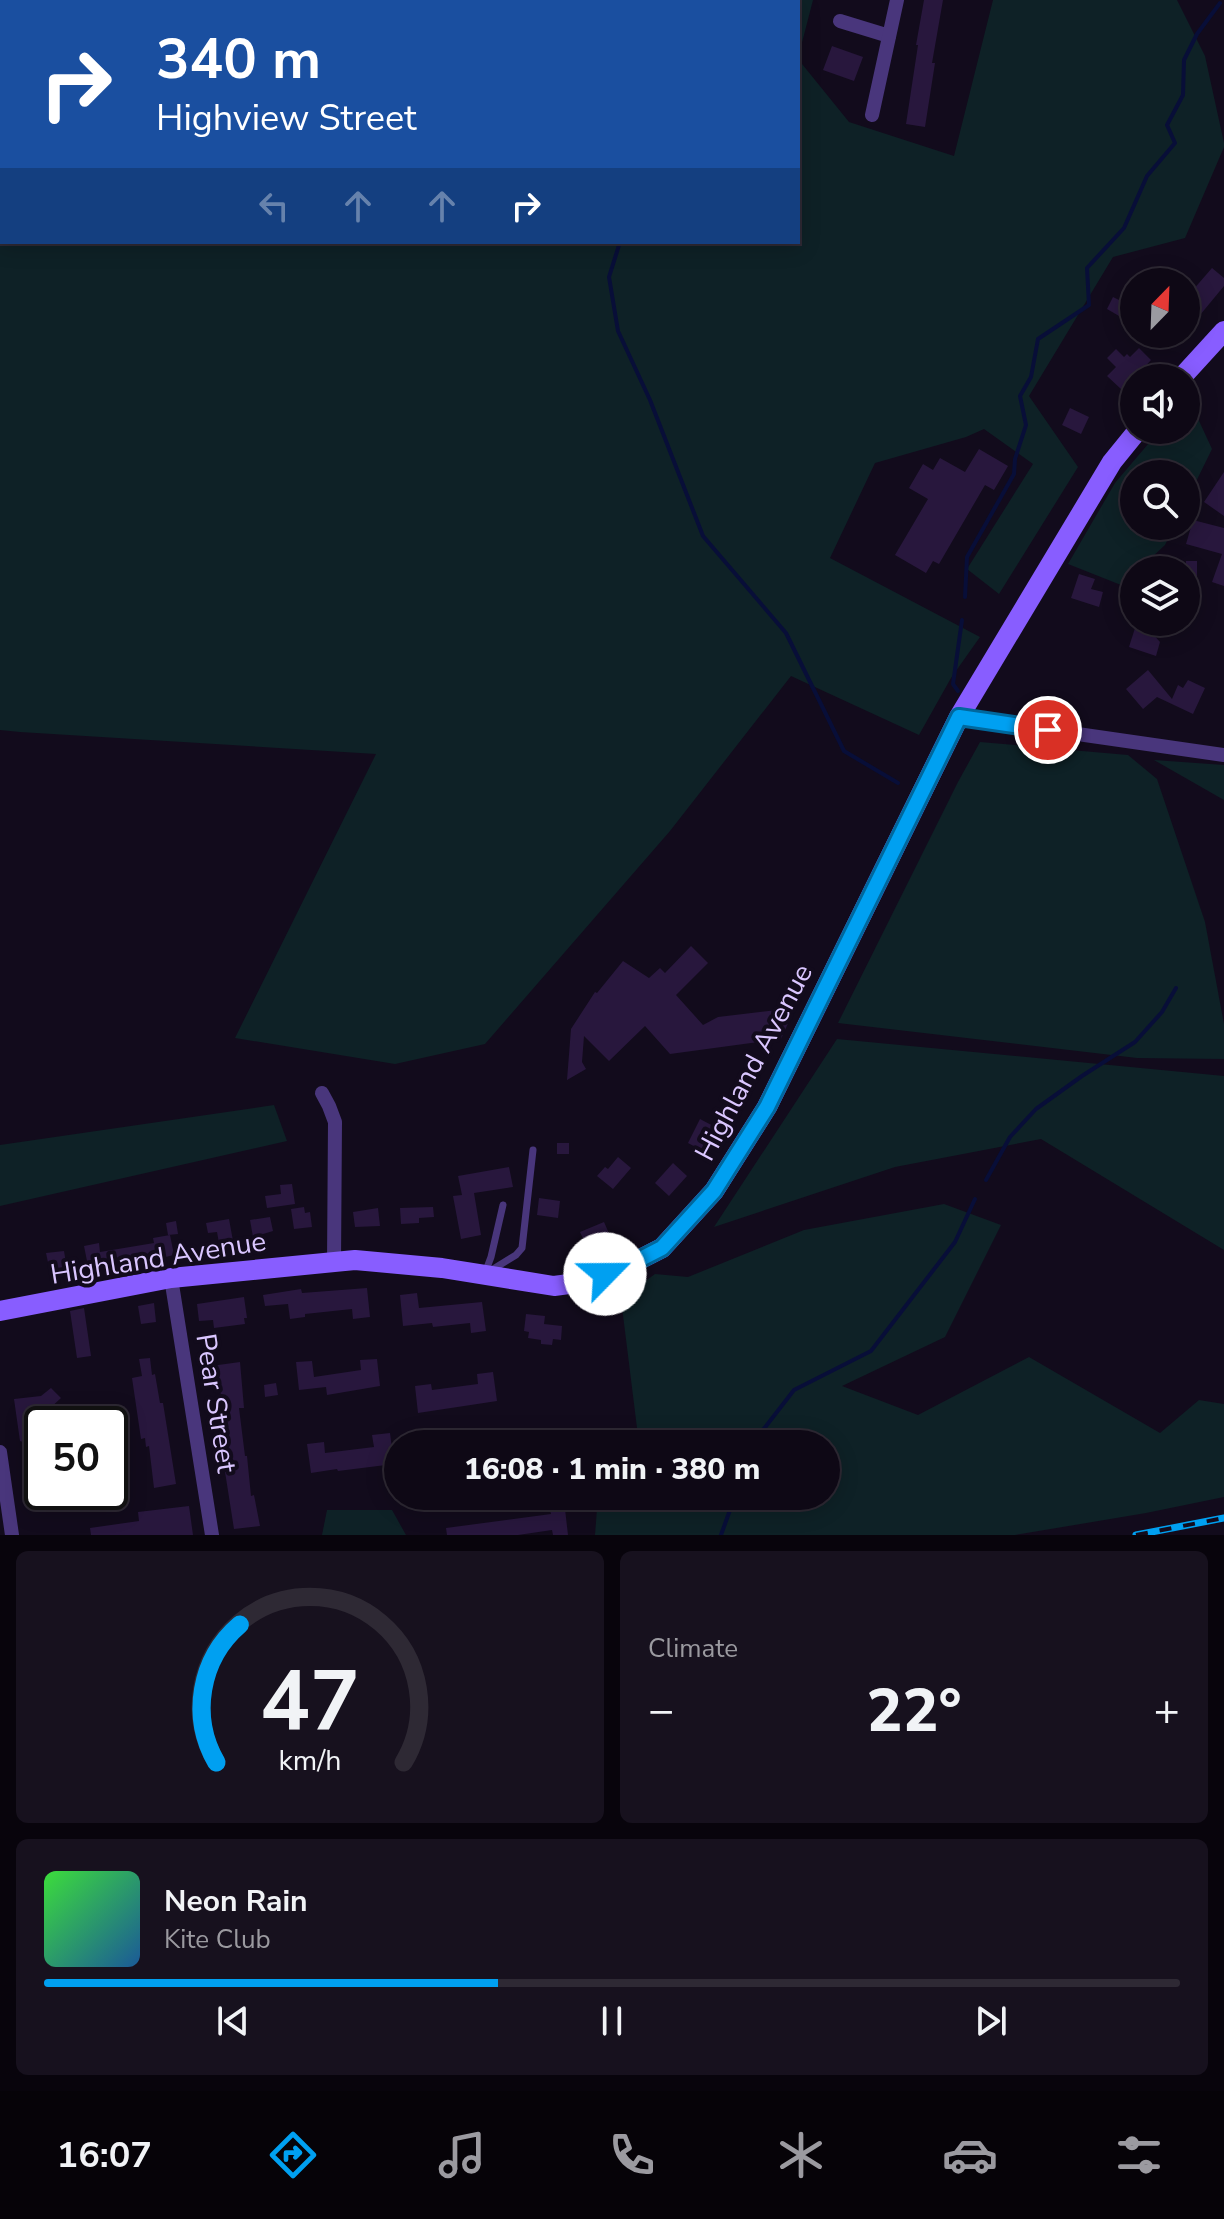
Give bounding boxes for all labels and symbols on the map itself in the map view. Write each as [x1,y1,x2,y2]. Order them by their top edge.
north arrow [1120,268,1200,348]
pin [1014,696,1082,764]
street label: Highland Avenue [686,957,822,1168]
street label: Highland Avenue [48,1222,269,1294]
position arrow [563,1232,647,1316]
street label: Pear Street [186,1331,246,1476]
speed limit sign: 50 [24,1406,128,1510]

